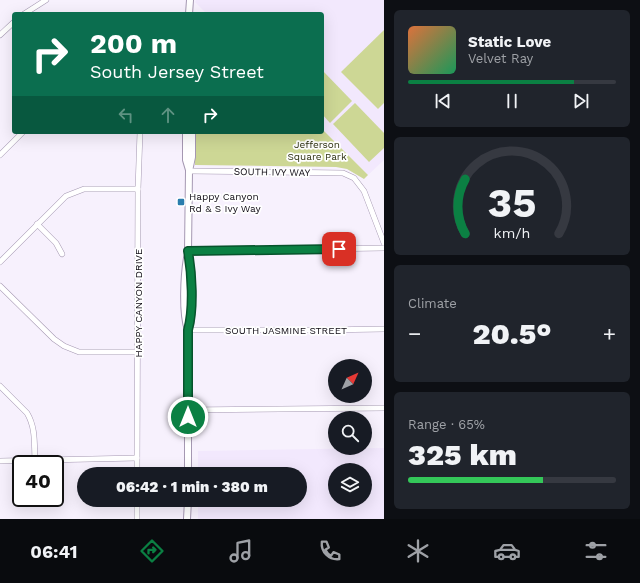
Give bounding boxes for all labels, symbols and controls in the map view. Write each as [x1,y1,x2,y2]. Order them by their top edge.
text: 200 m [90,27,177,60]
icon: right [24,28,76,80]
text: Static Love [468,33,551,51]
text: Velvet Ray [468,51,533,66]
text: South Jersey Street [90,61,264,82]
icon: previous [432,90,454,112]
icon: pause [501,90,523,112]
icon: next [570,90,592,112]
icon: left [115,104,137,126]
icon: ahead [157,104,179,126]
icon: right [199,104,221,126]
park label: Jefferson Square Park [287,139,347,162]
street label: SOUTH IVY WAY [234,166,311,178]
text: 35 [488,178,536,227]
place label: Happy Canyon Rd & S Ivy Way [189,191,261,214]
marker: Happy Canyon Rd & S Ivy Way [176,197,186,207]
text: km/h [494,224,530,240]
pin [322,232,356,266]
icon: arrive [328,238,350,260]
street label: HAPPY CANYON DRIVE [133,249,144,357]
text: Climate [408,296,457,311]
text: 20.5° [472,316,552,351]
text: − [408,321,421,346]
text: + [603,321,616,346]
street label: SOUTH JASMINE STREET [225,325,347,336]
north arrow [328,359,372,403]
map controls [328,359,372,507]
position arrow [167,396,209,438]
button: search [328,411,372,455]
text: Range · 65% [408,417,485,432]
text: 325 km [408,437,517,472]
speed limit sign: 40 [12,455,64,507]
button: layers [328,463,372,507]
text: 06:42 · 1 min · 380 m [116,478,268,496]
icon: directions [138,537,166,565]
icon: music [227,537,255,565]
icon: phone [316,537,344,565]
icon: climate [404,537,432,565]
icon: car [493,537,521,565]
icon: filters [582,537,610,565]
text: 06:41 [30,541,77,562]

